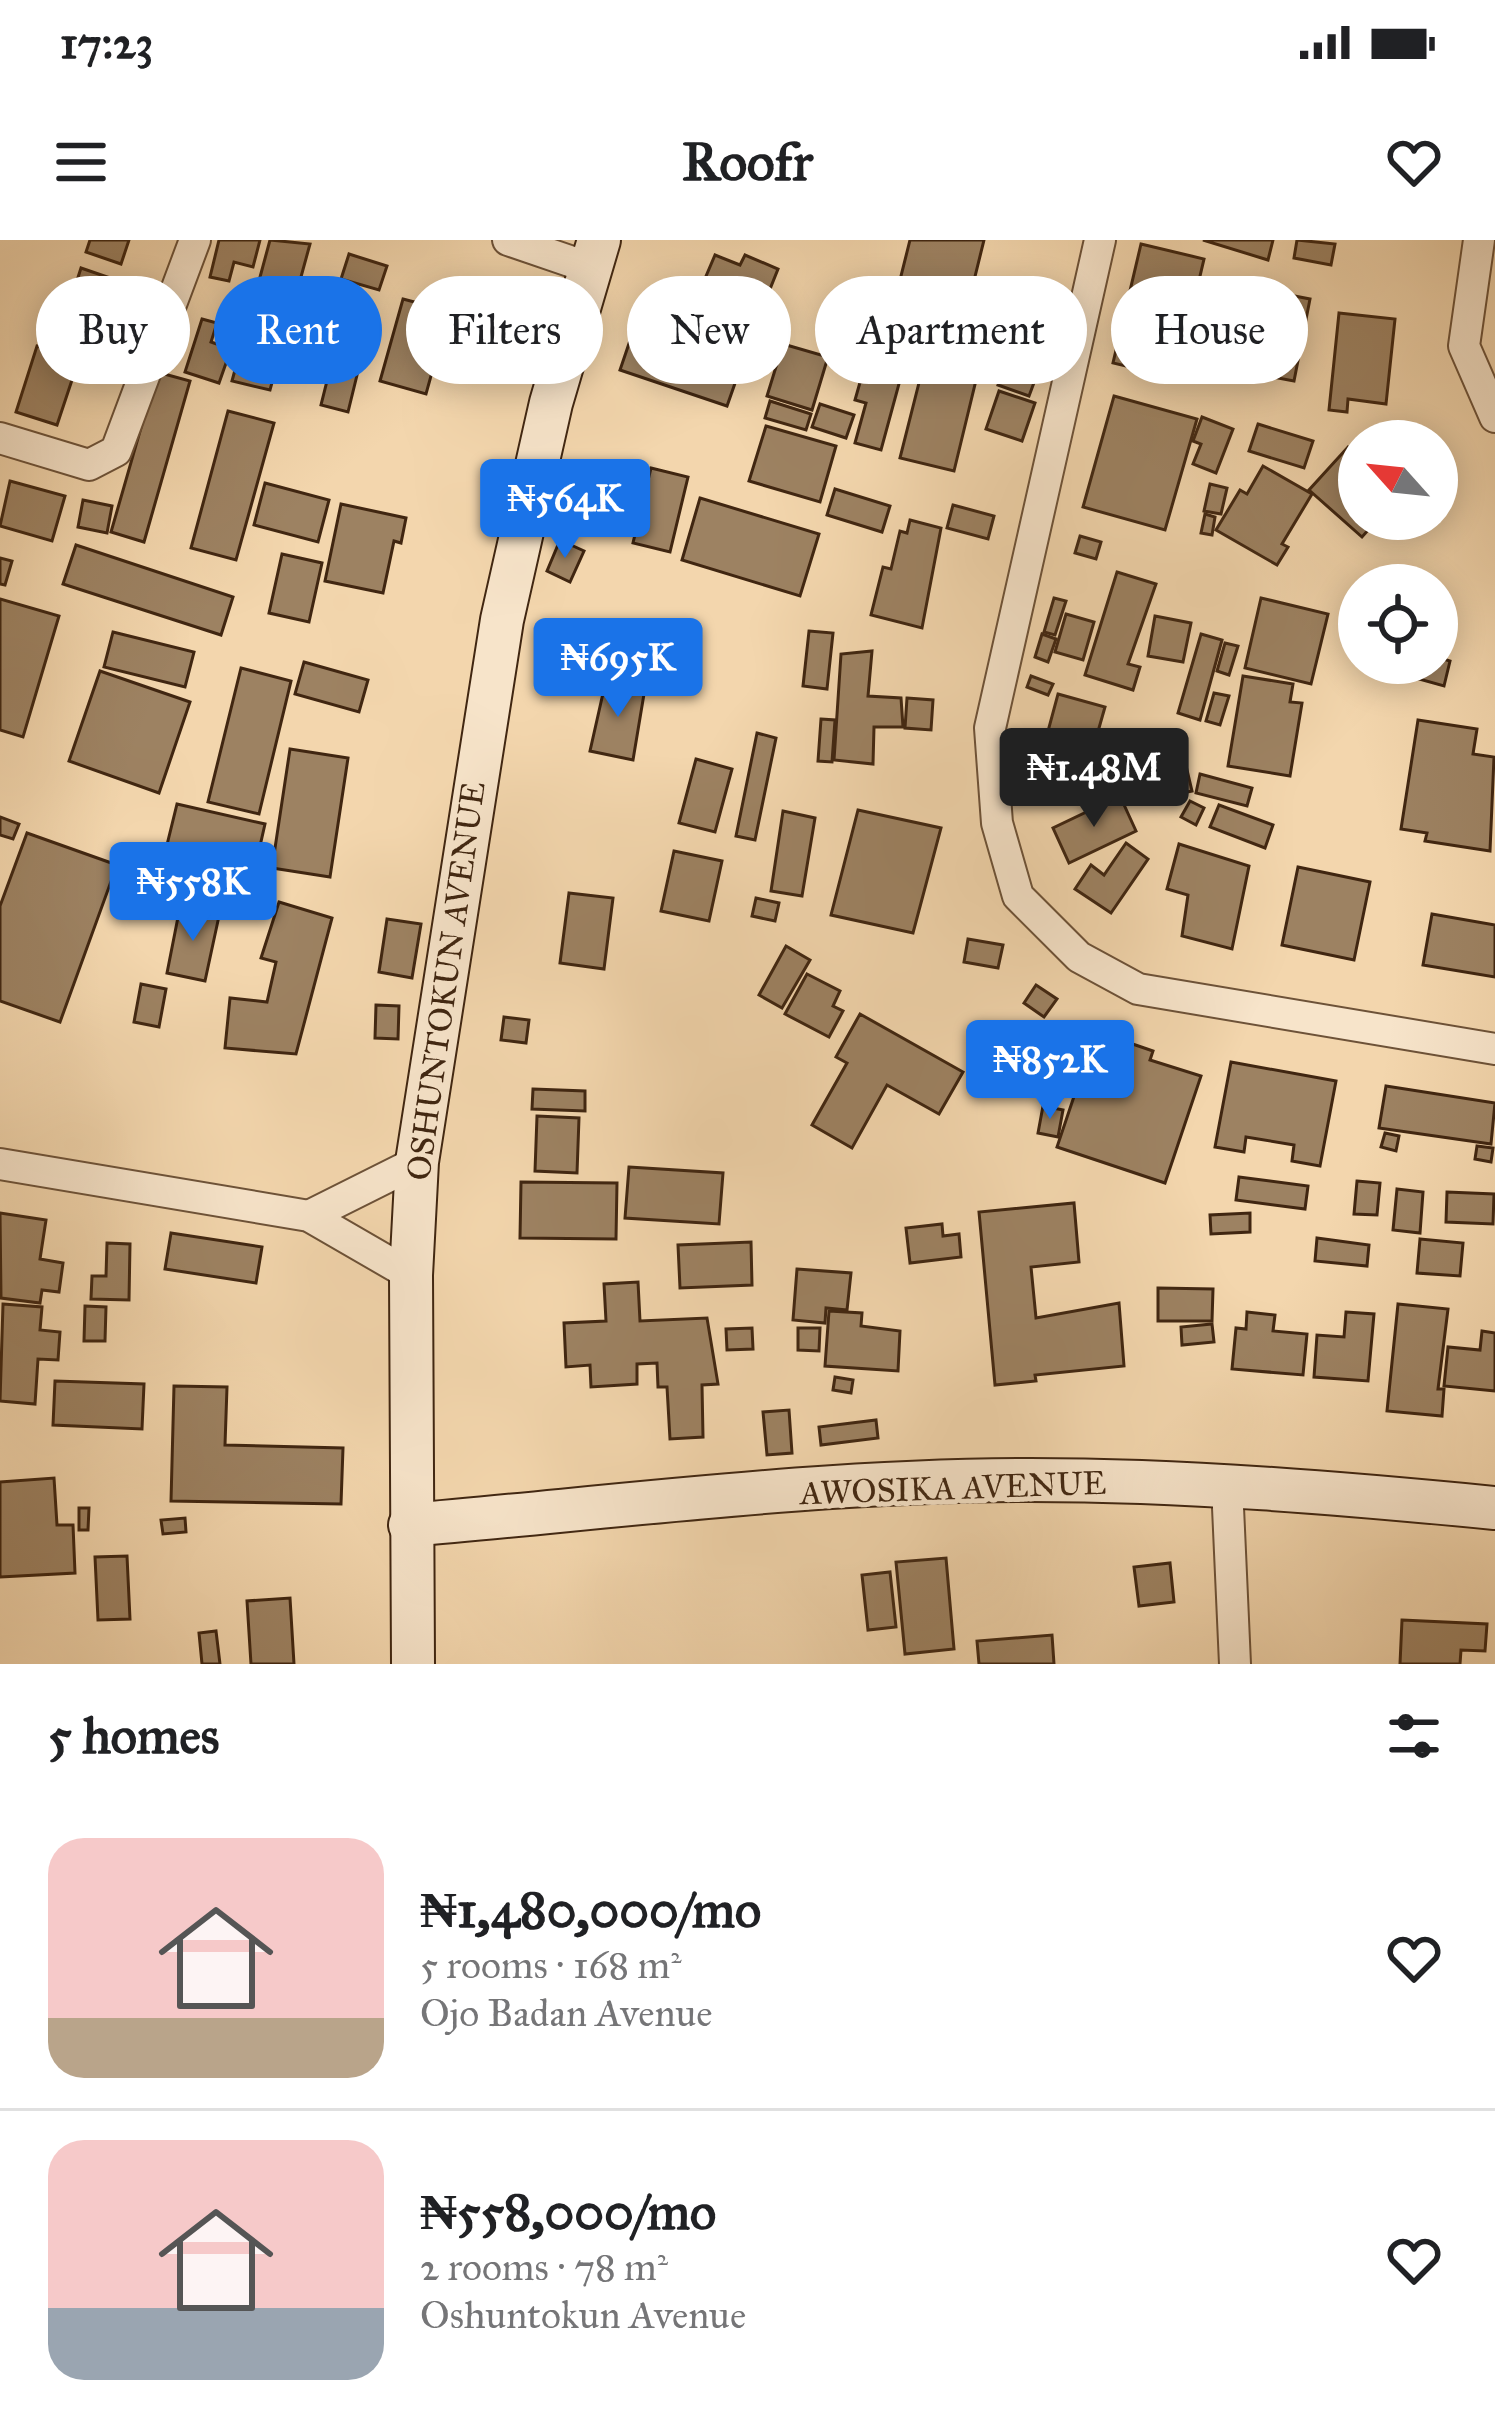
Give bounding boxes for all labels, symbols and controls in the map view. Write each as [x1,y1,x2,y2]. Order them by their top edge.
text: 17:23 [60,15,153,70]
icon: menu [48,129,114,195]
text: Roofr [682,129,813,195]
icon: heart [1381,129,1447,195]
chip: Buy [36,276,190,384]
chip: Rent [214,276,382,384]
chip: Filters [406,276,603,384]
chip: New [627,276,791,384]
chip: Apartment [815,276,1087,384]
chip: House [1111,276,1308,384]
north arrow [1338,420,1458,540]
map controls [1338,420,1458,684]
pin: ₦564K [481,459,649,561]
text: ₦564K [507,474,623,522]
button: locate [1338,564,1458,684]
pin: ₦695K [534,618,702,720]
text: ₦695K [561,633,675,681]
pin: ₦1.48M [996,728,1192,830]
text: ₦1.48M [1027,743,1161,791]
street label: OSHUNTOKUN AVENUE [398,779,494,1183]
pin: ₦558K [109,842,277,944]
text: ₦558K [137,857,249,905]
pin: ₦852K [966,1020,1134,1122]
text: ₦852K [993,1035,1107,1083]
street label: AWOSIKA AVENUE [797,1463,1107,1513]
icon: filters [1381,1703,1447,1769]
text: 5 homes [48,1705,219,1767]
text: ₦1,480,000/mo [420,1879,761,1941]
icon: home [144,1886,288,2030]
icon: heart [1381,1925,1447,1991]
text: 5 rooms · 168 m² [420,1941,682,1989]
text: Ojo Badan Avenue [420,1989,712,2037]
text: ₦558,000/mo [420,2181,716,2243]
icon: home [144,2188,288,2332]
icon: heart [1381,2227,1447,2293]
text: 2 rooms · 78 m² [420,2243,668,2291]
text: Oshuntokun Avenue [420,2291,746,2339]

